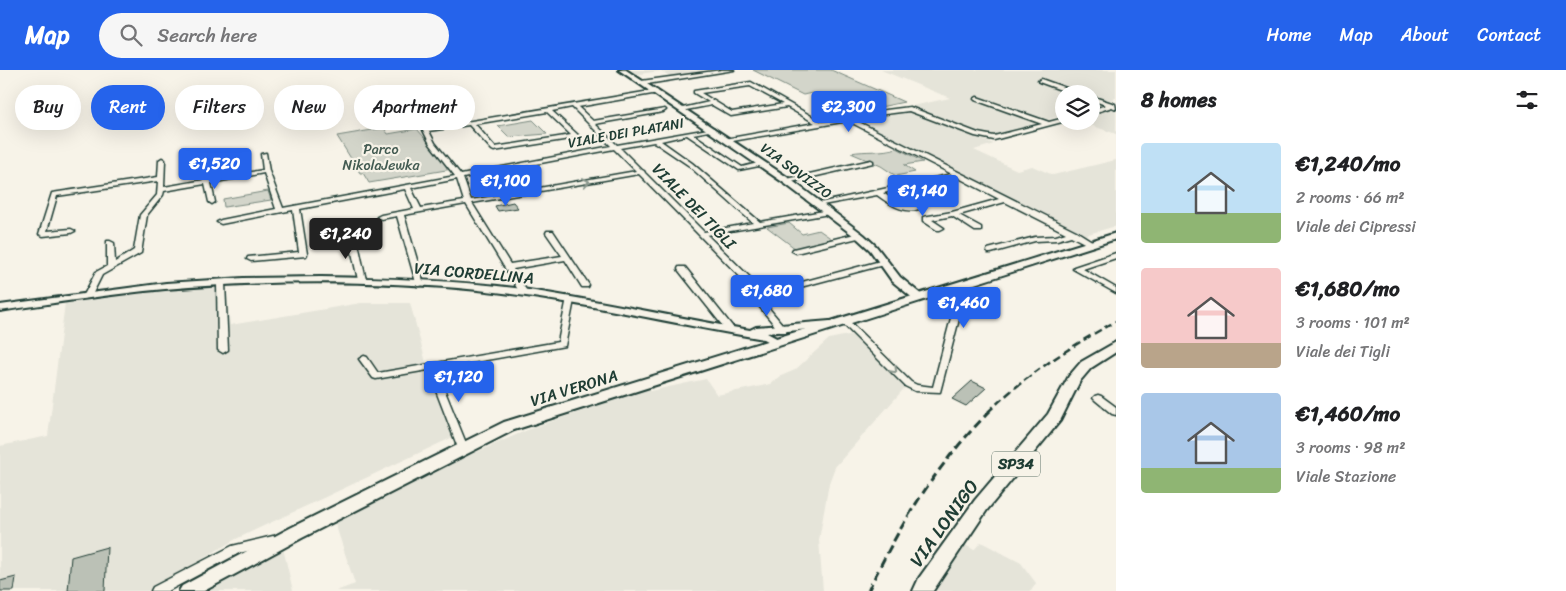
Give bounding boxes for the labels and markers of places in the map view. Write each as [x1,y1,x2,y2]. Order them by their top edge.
pin: €2,300 [808,90,890,133]
pin: €1,520 [174,148,256,190]
pin: €1,100 [465,164,547,207]
pin: €1,140 [882,174,964,217]
pin: €1,240 [305,218,387,260]
pin: €1,680 [726,274,808,317]
pin: €1,460 [923,286,1005,329]
pin: €1,120 [418,360,500,403]

